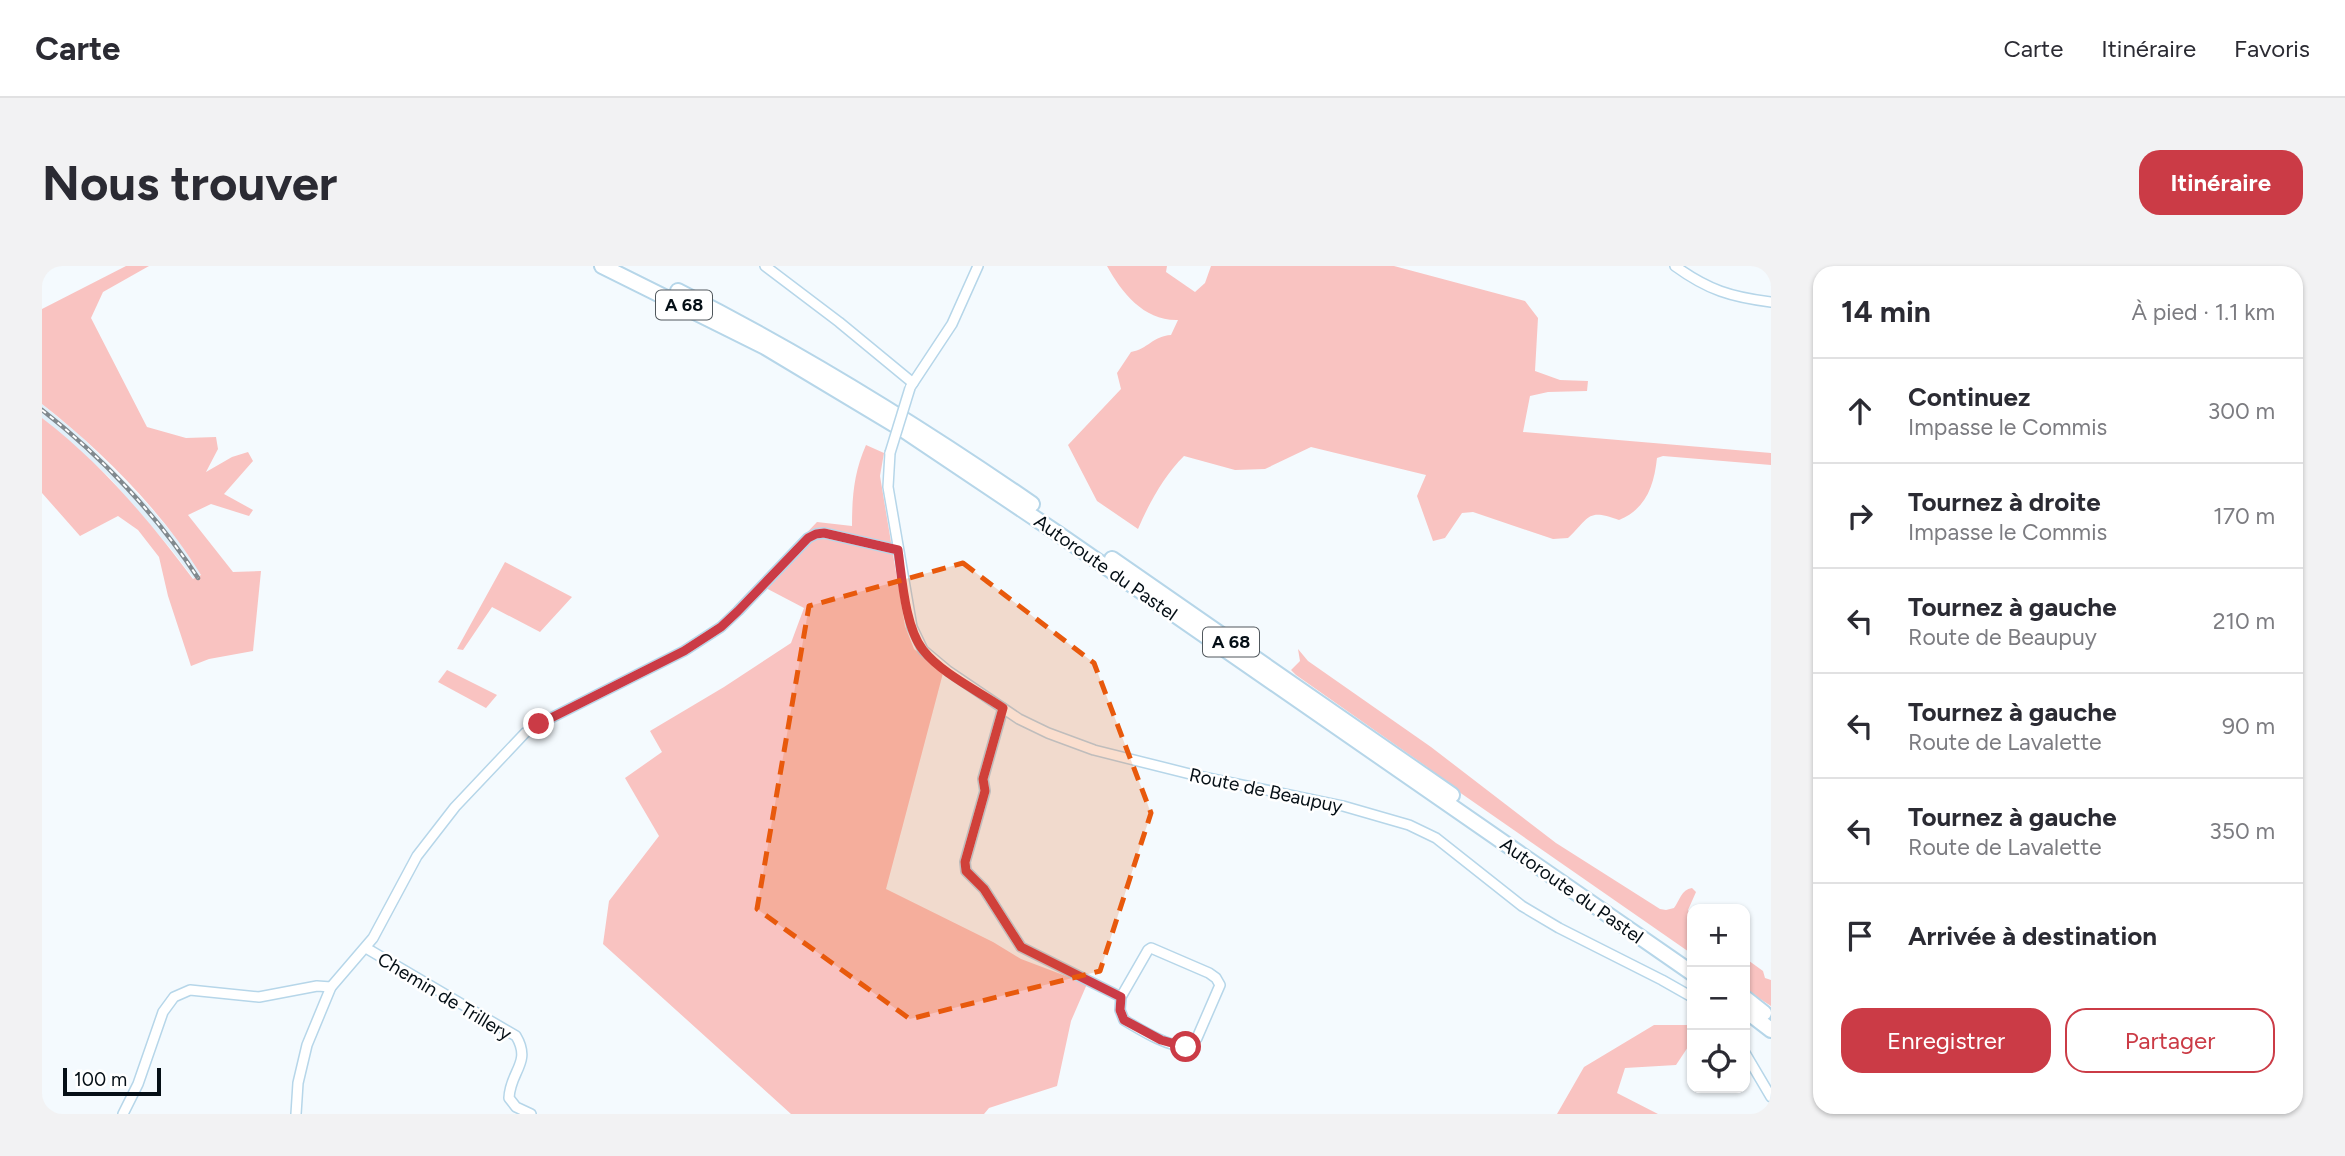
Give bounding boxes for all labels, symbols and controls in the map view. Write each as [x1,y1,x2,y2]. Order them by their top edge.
text: Carte [35,29,120,68]
text: Carte [2003,34,2063,63]
text: Itinéraire [2101,34,2196,63]
text: Favoris [2234,34,2310,63]
button: Itinéraire [2139,150,2303,215]
text: Nous trouver [42,153,337,212]
road number: A 68 [656,290,712,320]
text: 14 min [1841,293,1931,330]
text: À pied · 1.1 km [2131,298,2275,326]
text: Continuez [1908,381,2030,413]
icon: ahead [1841,392,1879,430]
text: 300 m [2208,397,2275,425]
text: Impasse le Commis [1908,413,2107,441]
text: Tournez à droite [1908,486,2101,518]
icon: right [1841,497,1879,535]
text: 170 m [2213,502,2275,530]
street label: Autoroute du Pastel [1030,509,1182,625]
text: Impasse le Commis [1908,518,2107,546]
text: Tournez à gauche [1908,591,2117,623]
icon: left [1841,602,1879,640]
text: 210 m [2213,607,2275,635]
text: Route de Beaupuy [1908,623,2097,651]
road number: A 68 [1203,628,1259,656]
text: Tournez à gauche [1908,696,2117,728]
icon: left [1841,707,1879,745]
route end [523,708,554,739]
text: 90 m [2222,712,2275,740]
text: Route de Lavalette [1908,728,2102,756]
street label: Route de Beaupuy [1187,763,1345,818]
text: Tournez à gauche [1908,801,2117,833]
icon: left [1841,812,1879,850]
text: 350 m [2209,817,2275,845]
street label: Autoroute du Pastel [1496,832,1648,948]
text: Route de Lavalette [1908,833,2102,861]
map controls [1687,904,1750,1093]
button: + [1687,904,1750,967]
icon: arrive [1841,917,1879,955]
text: Arrivée à destination [1908,920,2157,952]
street label: Chemin de Trillery [374,947,516,1046]
button: − [1687,967,1750,1030]
button: Enregistrer [1841,1008,2051,1073]
button: Partager [2065,1008,2275,1073]
button: locate [1687,1030,1750,1093]
route start [1170,1031,1201,1062]
scale bar [63,1065,161,1097]
text: 100 m [74,1068,127,1091]

